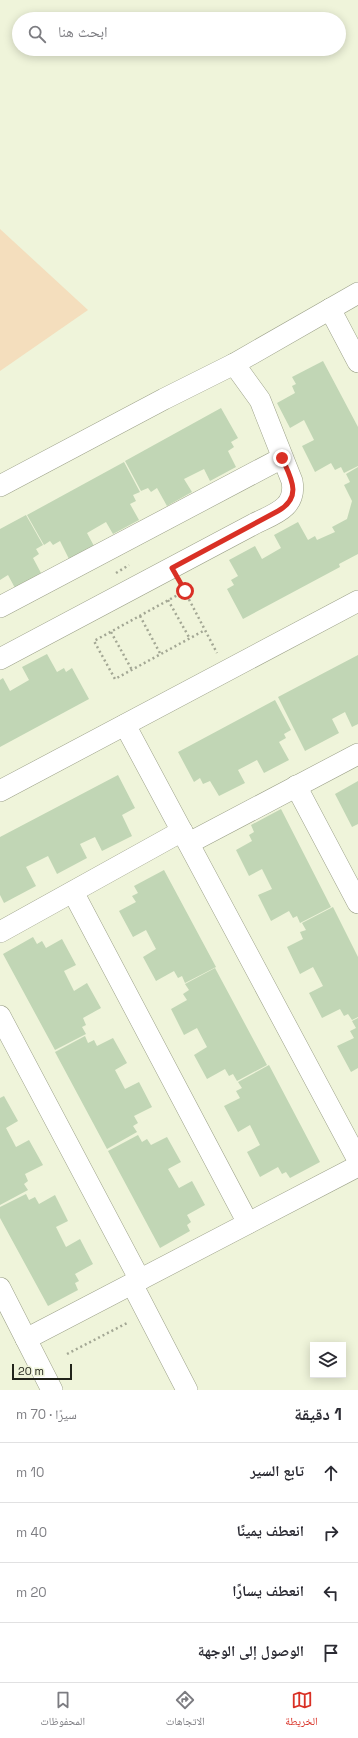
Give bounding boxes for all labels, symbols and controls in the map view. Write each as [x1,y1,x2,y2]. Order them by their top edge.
search box [12,12,346,56]
text: ابحث هنا [58,22,108,41]
icon: search [26,23,48,45]
route end [273,449,291,467]
route start [176,582,194,600]
map controls [310,1342,346,1378]
button: layers [310,1342,346,1378]
scale bar [12,1362,72,1381]
text: 20 m [18,1364,44,1378]
text: 1 دقيقة [294,1403,342,1425]
text: سيرًا · 70 m [16,1406,77,1423]
text: تابع السير [250,1461,304,1480]
icon: ahead [320,1462,342,1484]
text: 10 m [16,1464,44,1481]
text: انعطف يمينًا [237,1521,304,1540]
icon: right [320,1522,342,1544]
text: 40 m [16,1524,47,1541]
text: انعطف يسارًا [232,1581,304,1600]
icon: left [320,1582,342,1604]
text: 20 m [16,1584,47,1601]
text: الوصول إلى الوجهة [198,1641,304,1660]
icon: arrive [320,1642,342,1664]
tab: المحفوظات [40,1689,85,1732]
tab: الاتجاهات [166,1689,205,1732]
tab: الخريطة [285,1689,318,1732]

